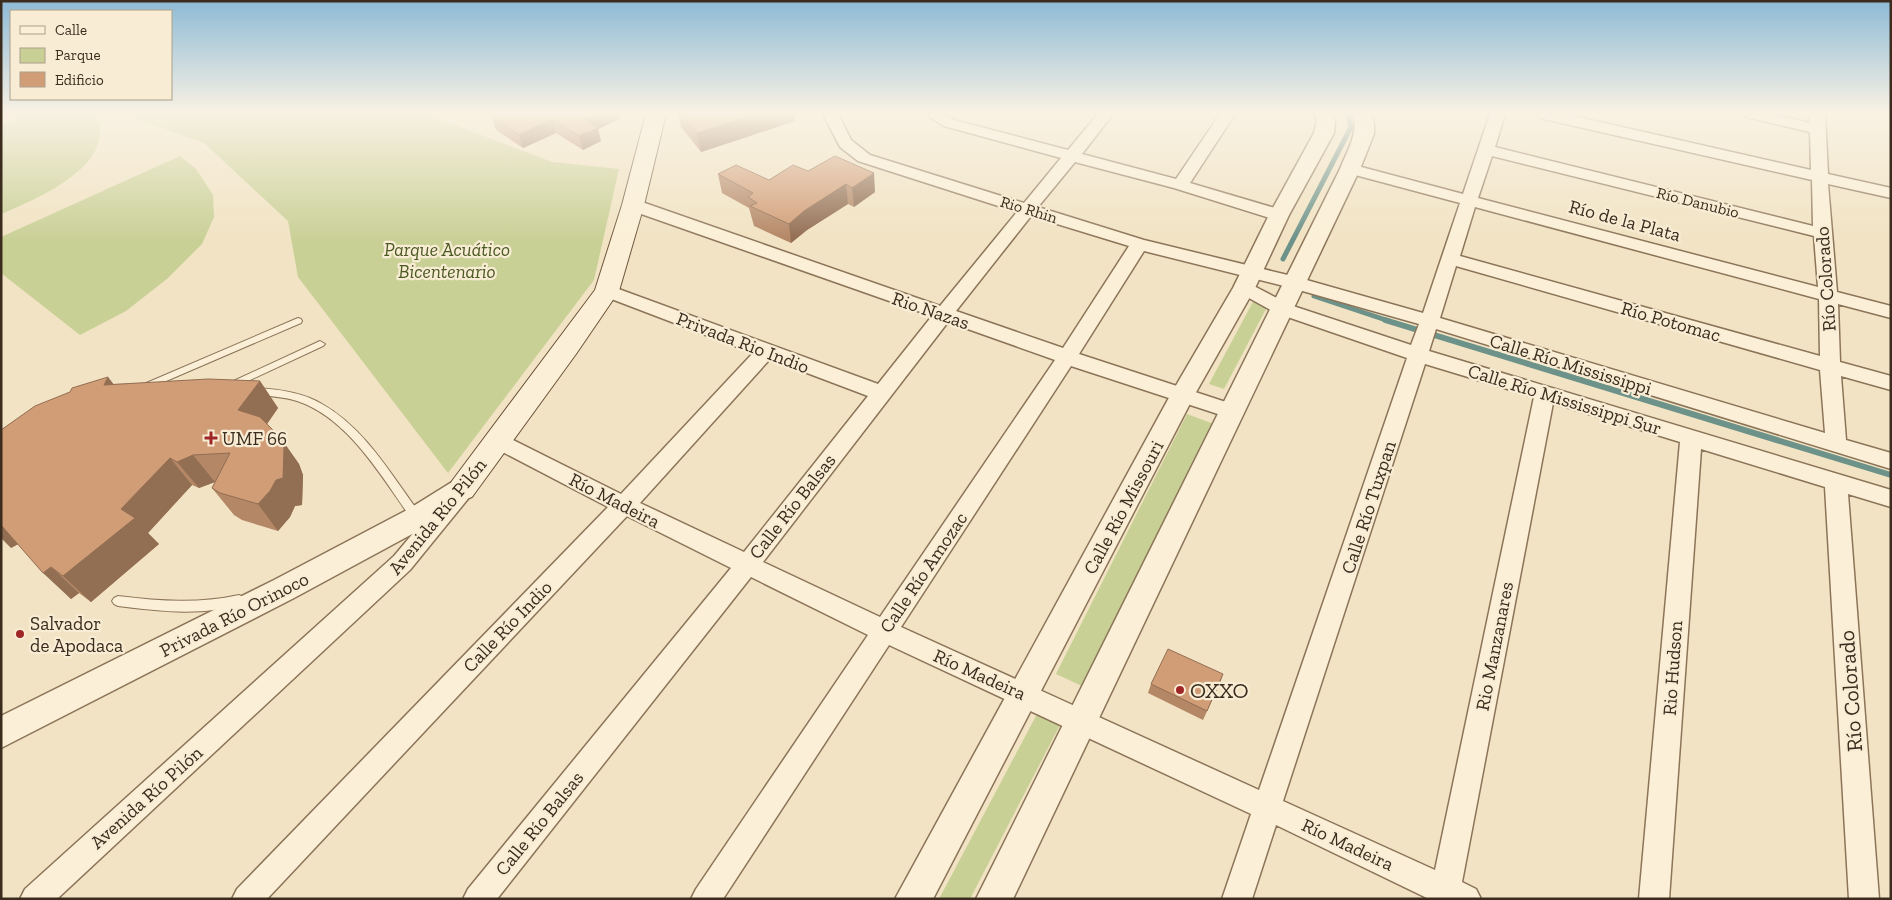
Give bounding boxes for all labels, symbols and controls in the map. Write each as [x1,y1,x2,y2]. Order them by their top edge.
legend [10,10,172,100]
text: Calle [55,21,87,39]
text: Parque [55,46,101,64]
text: Edificio [55,71,104,89]
street label: Río Danubio [1655,183,1741,222]
street label: Rio Rhin [998,192,1060,227]
street label: Río de la Plata [1567,195,1683,246]
street label: Río Colorado [1810,225,1841,332]
park label: Parque Acuático Bicentenario [384,238,510,283]
street label: Rio Nazas [889,287,972,334]
street label: Río Potomac [1618,296,1723,347]
street label: Privada Rio Indio [673,307,813,378]
street label: Calle Río Mississippi [1487,329,1655,400]
street label: Calle Río Mississippi Sur [1465,359,1664,440]
place label: UMF 66 [222,427,287,450]
marker: UMF 66 [204,431,218,445]
street label: Calle Río Missouri [1078,436,1168,578]
street label: Calle Río Tuxpan [1336,438,1401,576]
street label: Calle Río Balsas [744,449,841,564]
street label: Avenida Río Pilón [383,453,491,579]
street label: Río Madeira [566,468,664,533]
street label: Calle Río Amozac [875,507,972,637]
street label: Privada Río Orinoco [156,567,313,662]
street label: Calle Río Indio [458,576,557,677]
street label: Rio Manzanares [1471,580,1518,713]
place label: Salvador de Apodaca [30,612,123,657]
street label: Rio Hudson [1658,620,1687,716]
marker: Salvador de Apodaca [14,628,26,640]
street label: Río Colorado [1833,629,1868,753]
street label: Río Madeira [930,644,1030,705]
place label: OXXO [1190,677,1249,704]
marker: OXXO [1174,684,1186,696]
street label: Avenida Río Pilón [86,741,207,854]
street label: Calle Río Balsas [490,767,588,880]
street label: Río Madeira [1298,813,1397,876]

